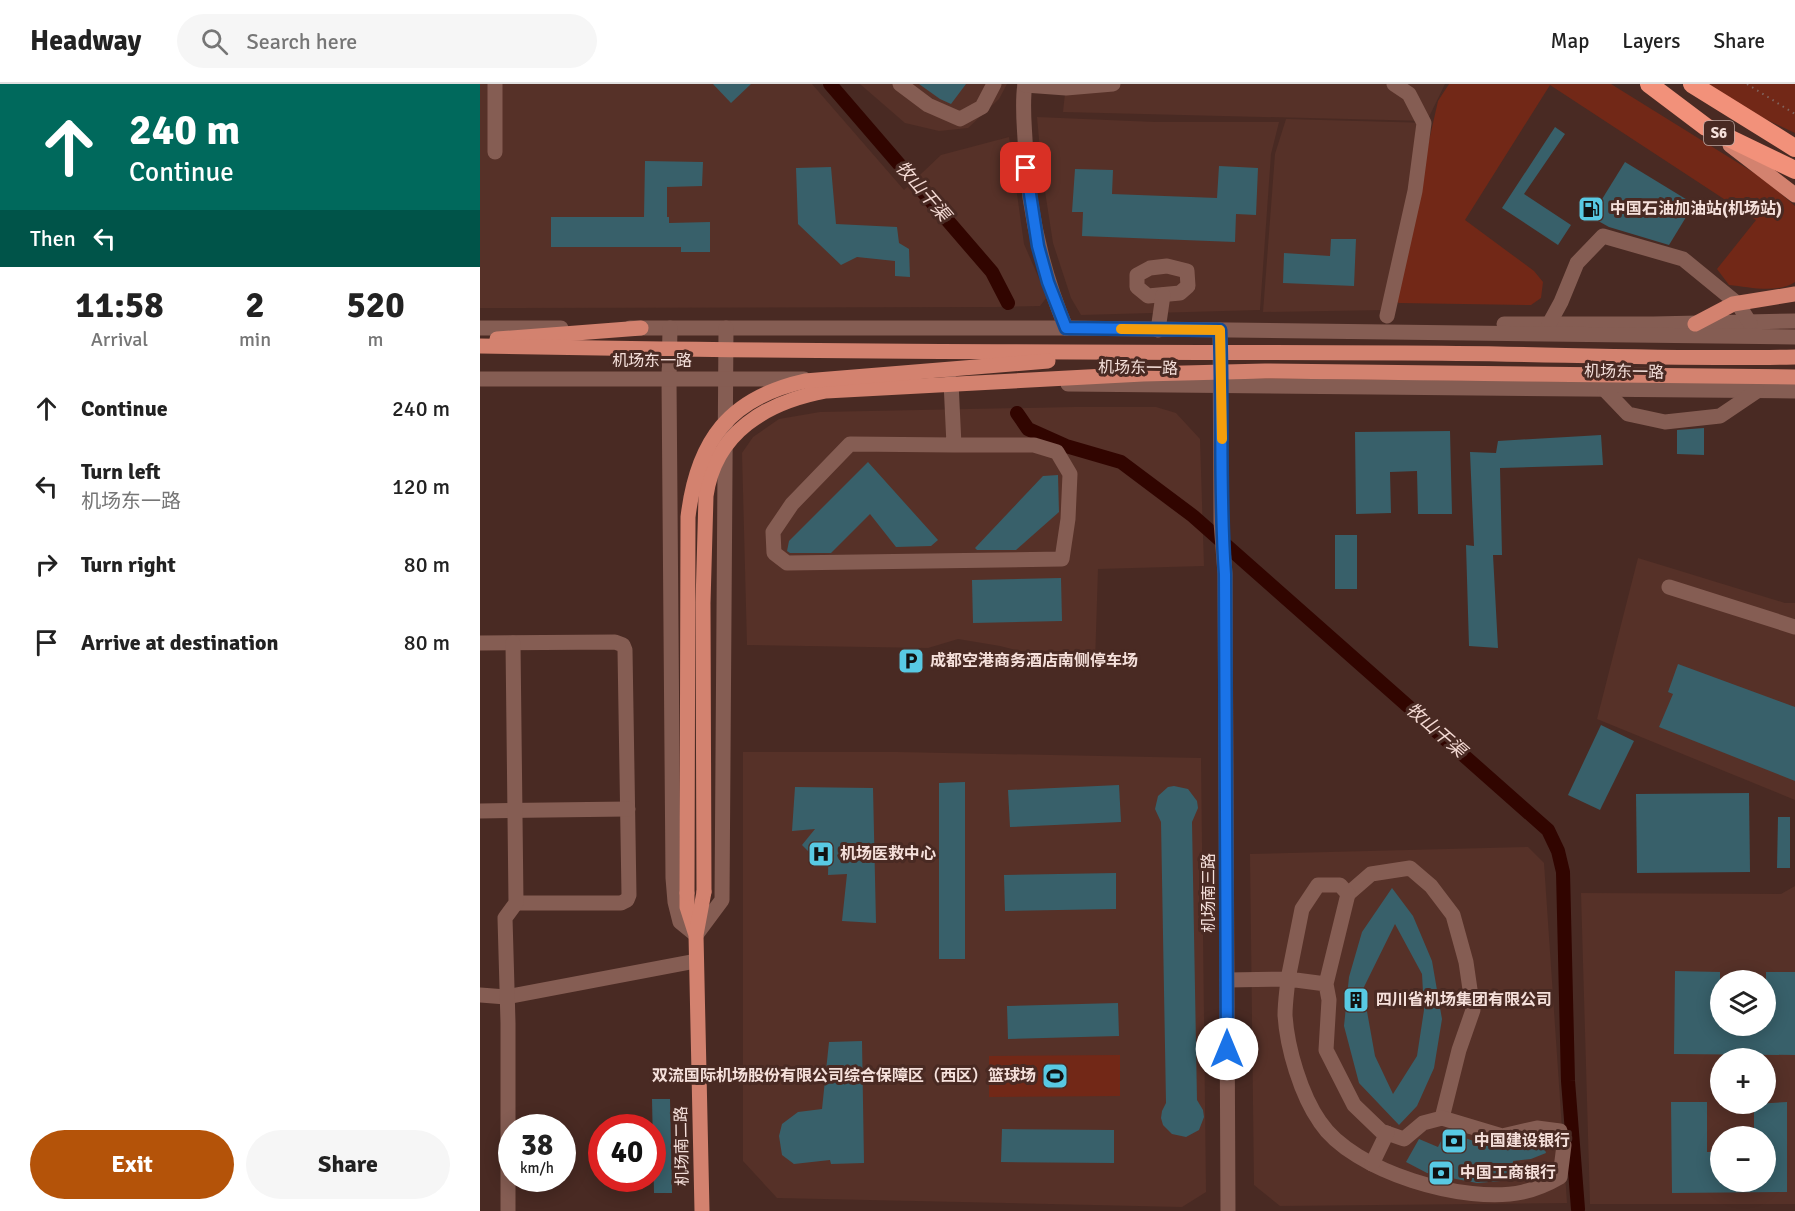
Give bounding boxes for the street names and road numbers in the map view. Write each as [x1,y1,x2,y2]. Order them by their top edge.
road number: S6 [1704,121,1734,145]
street label: 机场东一路 [612,351,692,371]
street label: 机场东一路 [1098,357,1178,379]
street label: 机场东一路 [1584,361,1664,383]
street label: 机场南三路 [1199,853,1219,933]
street label: 机场南二路 [671,1106,693,1186]

